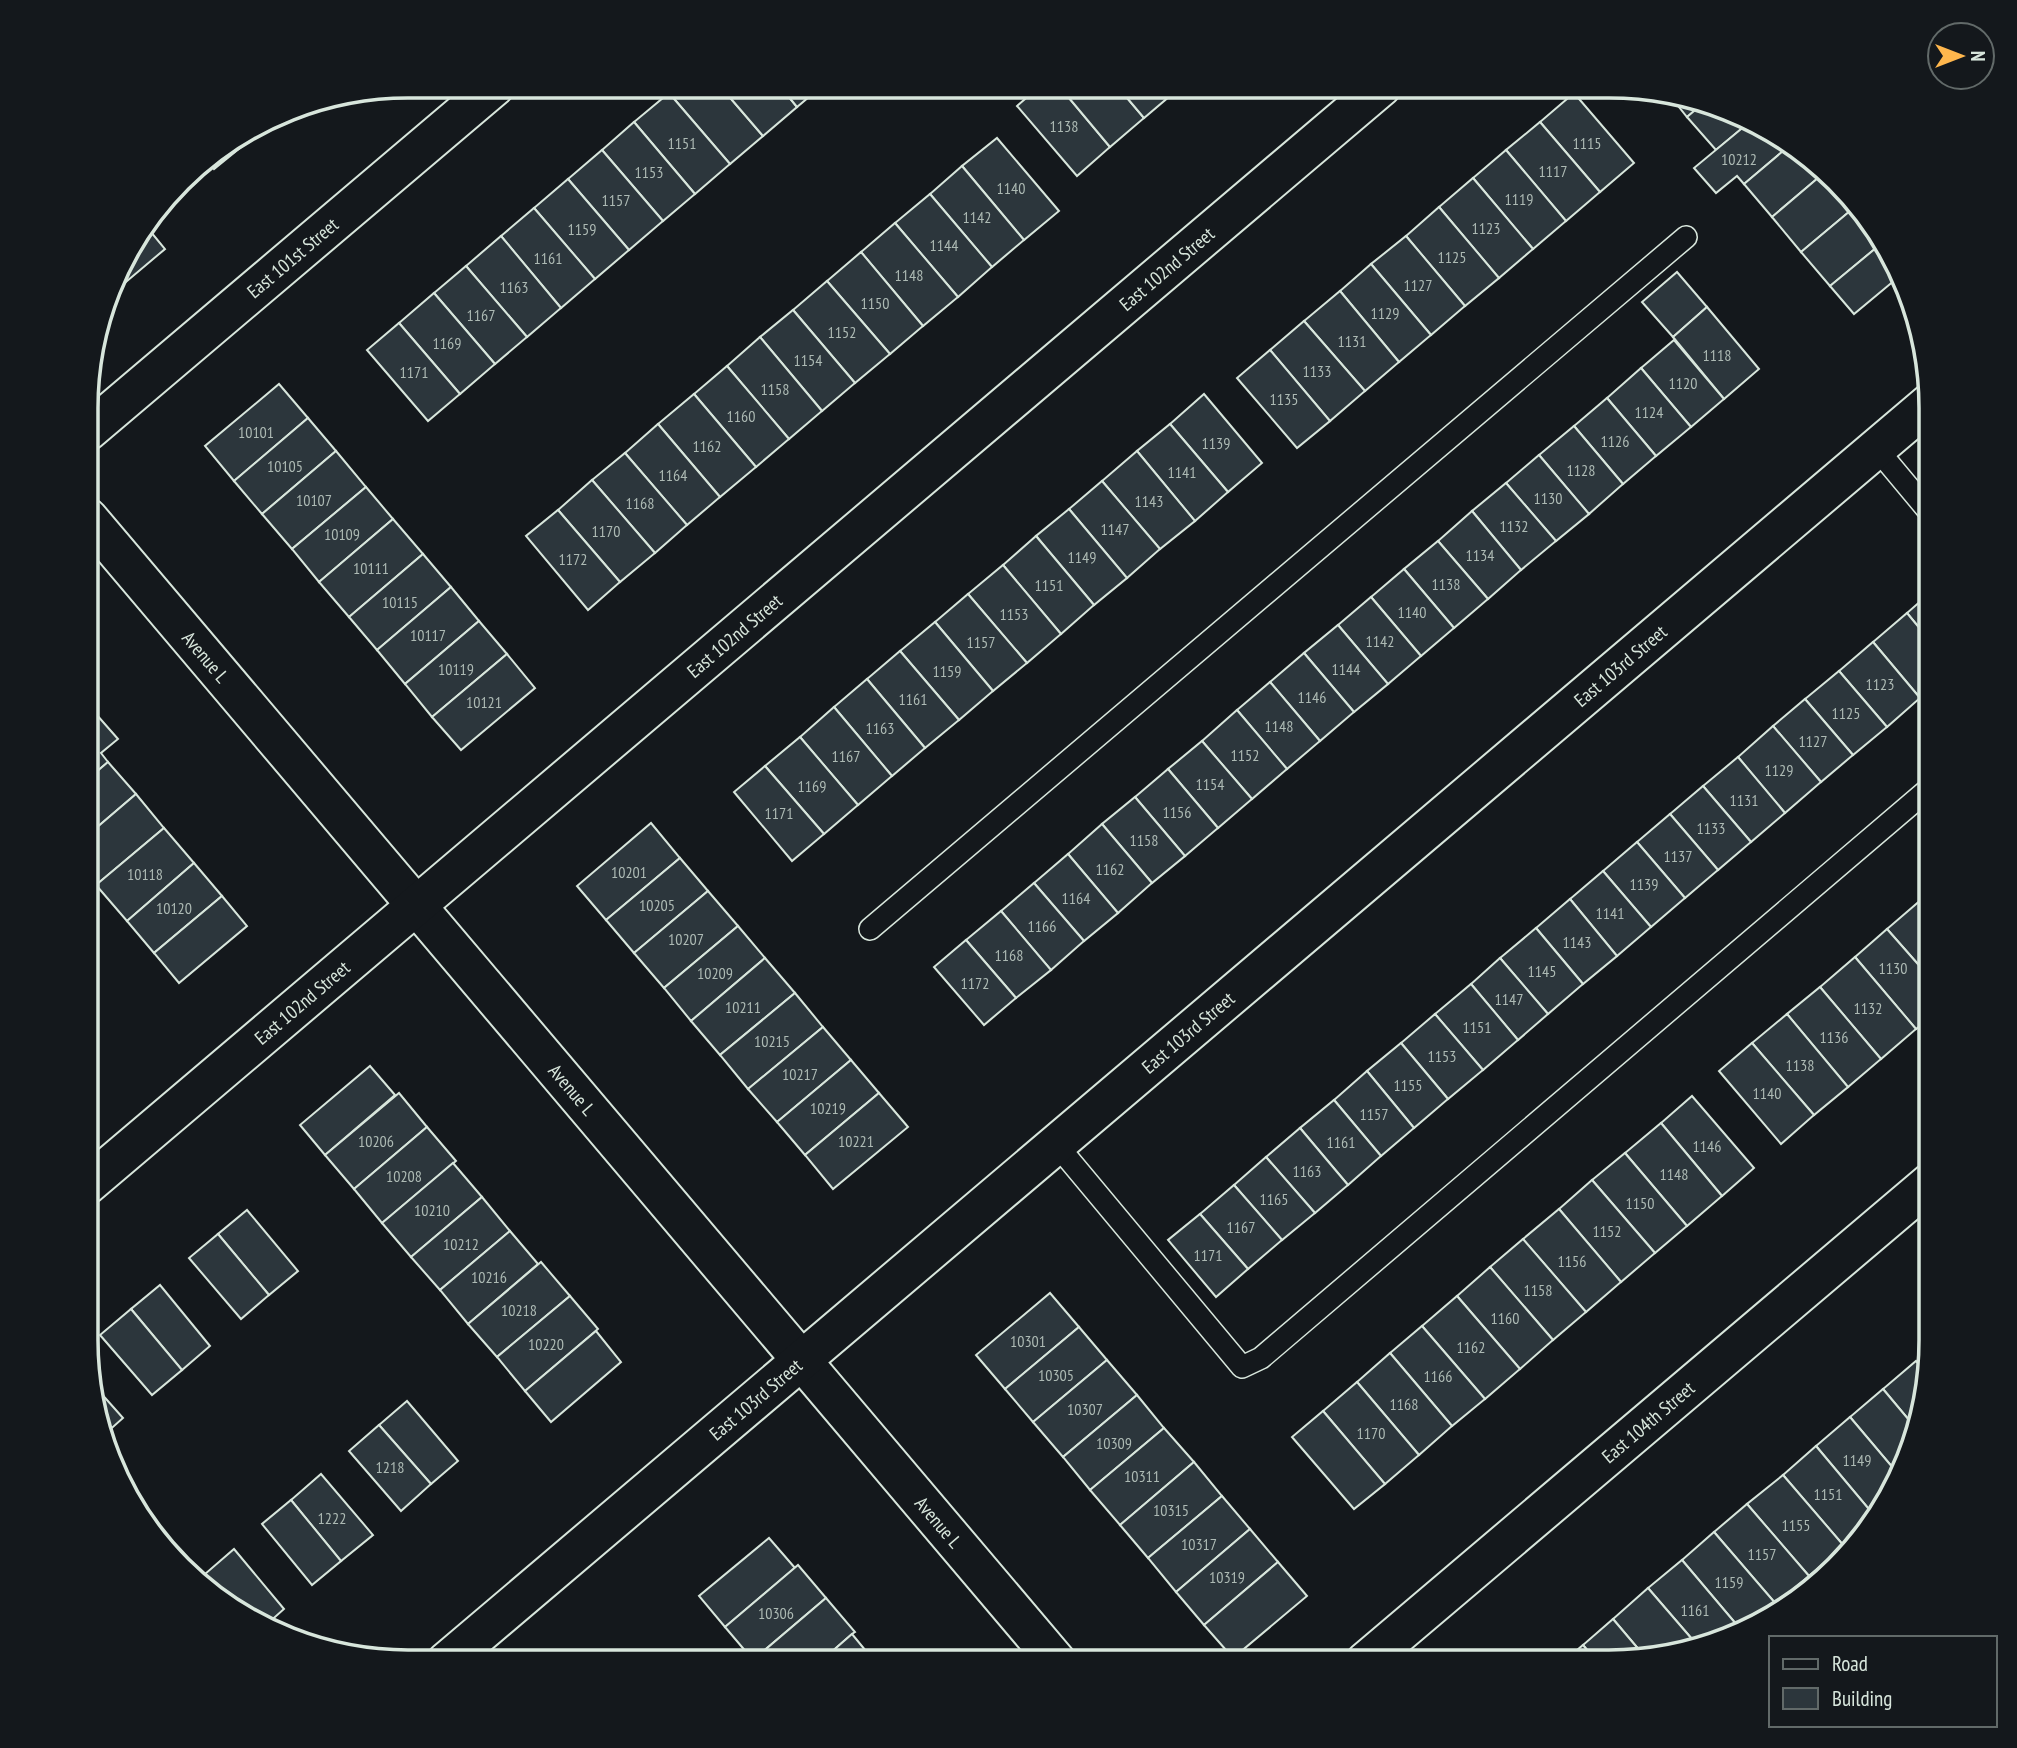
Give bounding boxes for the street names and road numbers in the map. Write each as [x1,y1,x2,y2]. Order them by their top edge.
street label: East 101st Street [242,212,344,303]
street label: East 102nd Street [1114,221,1220,316]
street label: East 102nd Street [682,588,787,683]
street label: East 103rd Street [1569,619,1672,712]
street label: Avenue L [177,626,234,688]
street label: East 102nd Street [250,955,355,1050]
street label: East 103rd Street [1137,986,1240,1079]
street label: Avenue L [544,1059,601,1120]
street label: East 103rd Street [704,1353,807,1445]
street label: East 104th Street [1597,1375,1700,1468]
street label: Avenue L [910,1492,967,1553]

